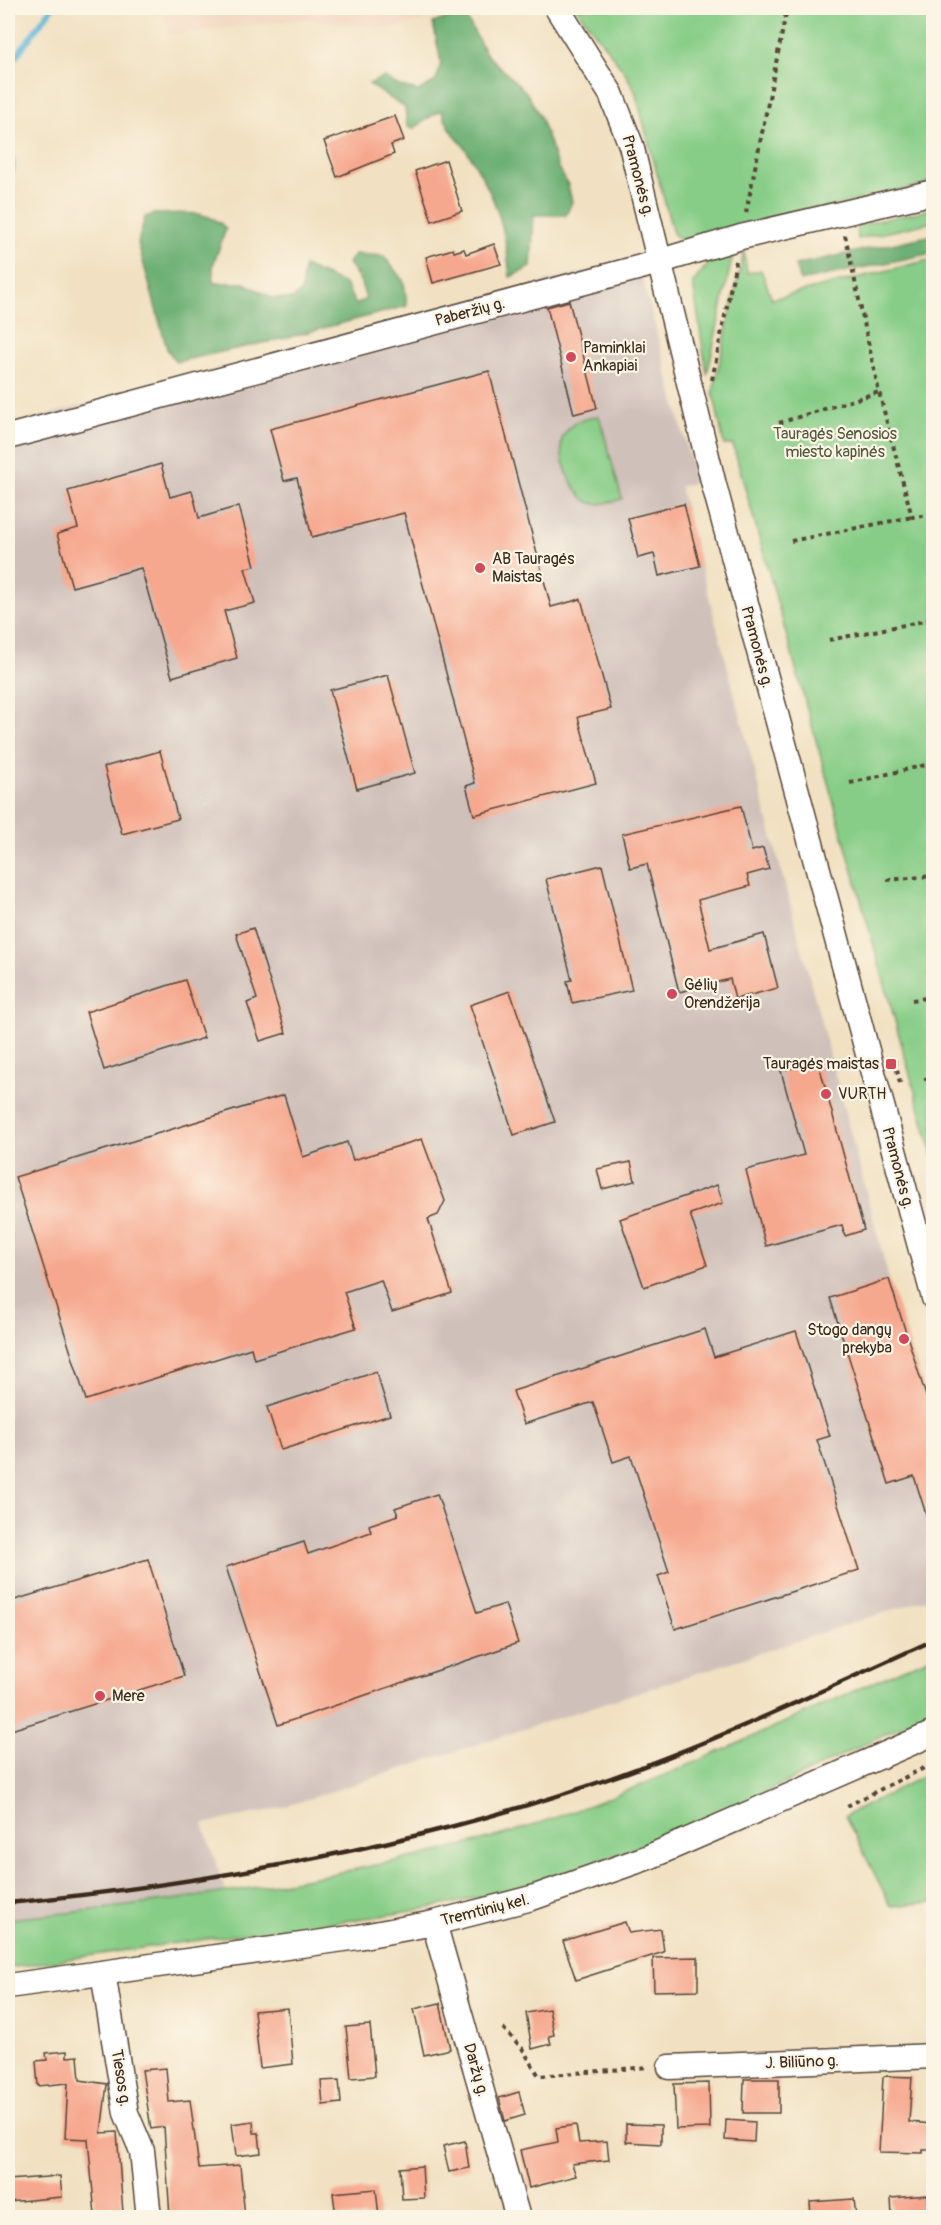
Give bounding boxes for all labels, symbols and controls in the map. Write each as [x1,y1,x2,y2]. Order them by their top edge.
street label: Pramonės g. [617,133,659,219]
street label: Paberžių g. [433,293,507,331]
place label: Paminklai Ankapiai [583,338,646,376]
marker: Paminklai Ankapiai [564,350,578,364]
park label: Tauragės Senosios miesto kapinės [773,424,897,462]
place label: AB Tauragės Maistas [492,549,574,587]
marker: AB Tauragės Maistas [473,561,487,575]
street label: Pramonės g. [736,604,778,690]
place label: Gėlių Orendžerija [684,975,760,1013]
marker: Gėlių Orendžerija [665,987,679,1001]
place label: Tauragės maistas [763,1054,879,1074]
marker: Tauragės maistas [884,1057,898,1071]
place label: VURTH [838,1084,886,1104]
marker: VURTH [819,1087,833,1101]
street label: Pramonės g. [877,1125,919,1211]
place label: Stogo dangų prekyba [807,1320,892,1358]
marker: Stogo dangų prekyba [897,1332,911,1346]
place label: Mere [112,1686,145,1706]
marker: Mere [93,1689,107,1703]
street label: Tremtinių kel. [439,1889,531,1931]
street label: Daržų g. [459,2041,493,2099]
street label: Tiesos g. [107,2048,135,2108]
street label: J. Biliūno g. [765,2051,839,2073]

